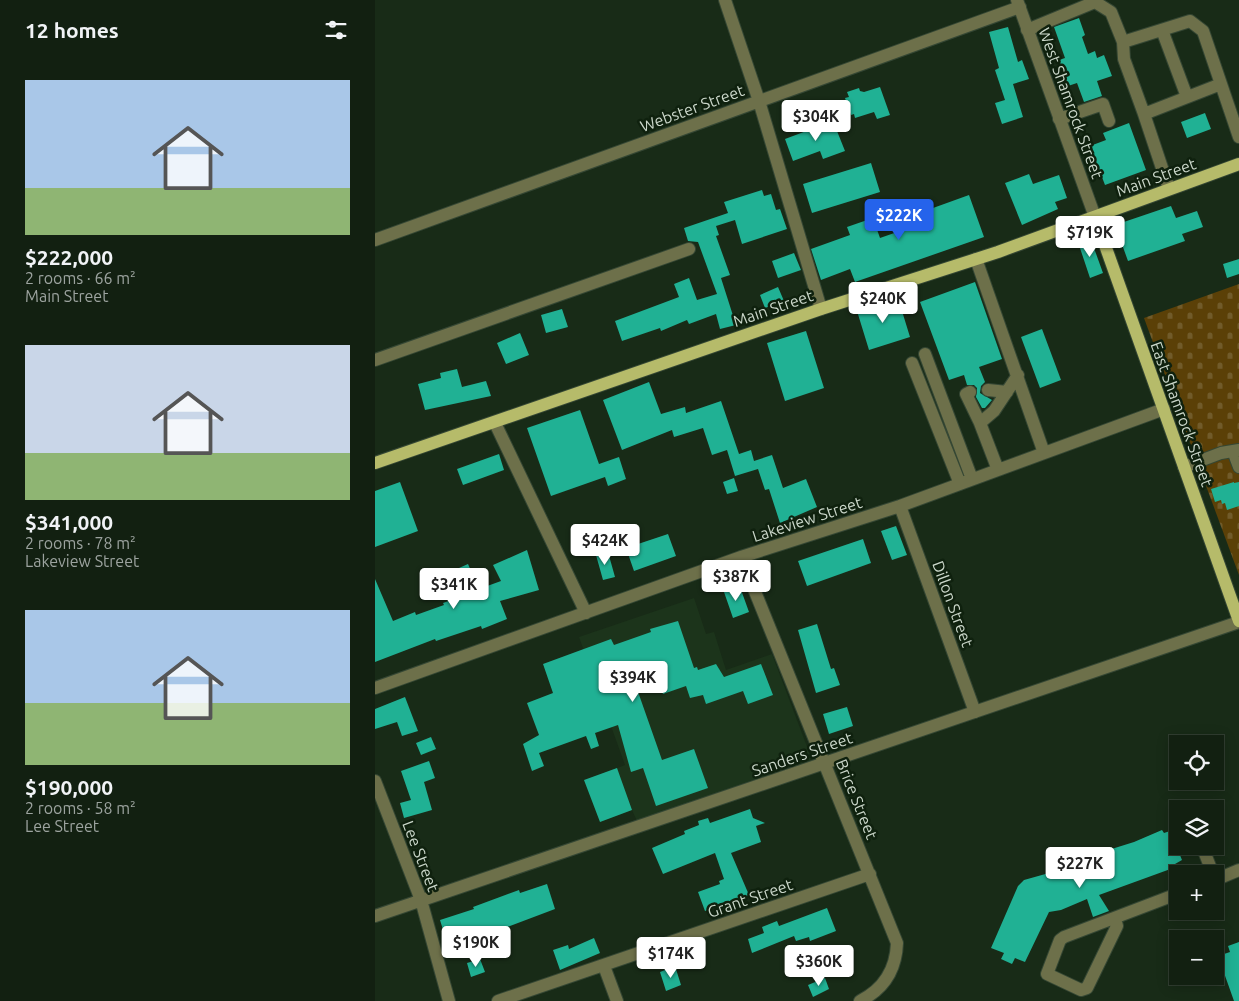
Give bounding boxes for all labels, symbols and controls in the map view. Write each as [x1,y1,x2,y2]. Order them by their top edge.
icon: filters [322,16,350,44]
text: 12 homes [25,18,119,42]
street label: West Shamrock Street [1035,25,1107,181]
street label: Webster Street [638,81,747,135]
pin: $304K [781,100,851,142]
text: $304K [793,107,839,125]
icon: home [143,113,233,203]
street label: Main Street [1114,154,1199,200]
pin: $222K [864,198,934,241]
text: $222K [876,206,922,224]
pin: $719K [1055,216,1125,258]
text: $719K [1067,223,1113,241]
text: $222,000 [25,245,113,269]
text: 2 rooms · 66 m² [25,269,136,287]
pin: $240K [848,282,918,324]
street label: Main Street [731,286,816,330]
text: Main Street [25,287,109,305]
text: $240K [860,289,906,307]
street label: East Shamrock Street [1147,339,1217,490]
icon: home [143,378,233,468]
street label: Lakeview Street [750,493,865,545]
text: $341,000 [25,510,113,534]
pin: $424K [570,524,640,566]
text: $424K [582,531,628,549]
text: 2 rooms · 78 m² [25,534,136,552]
text: Lakeview Street [25,552,139,570]
street label: Dillon Street [929,558,977,650]
pin: $387K [701,560,771,602]
text: $387K [713,567,759,585]
pin: $341K [419,568,489,610]
text: $341K [431,575,477,593]
icon: home [143,643,233,733]
pin: $394K [598,660,668,703]
text: $394K [610,668,656,686]
street label: Sanders Street [749,728,855,780]
map controls [1169,735,1224,985]
button: locate [1169,735,1224,790]
street label: Brice Street [833,756,881,842]
text: $190,000 [25,775,113,799]
text: 2 rooms · 58 m² [25,799,136,817]
button: layers [1169,800,1224,855]
text: Lee Street [25,817,99,835]
street label: Lee Street [399,818,443,894]
pin: $227K [1045,846,1115,889]
text: $227K [1057,854,1103,872]
button: + [1169,865,1224,920]
street label: Grant Street [705,875,796,921]
pin: $190K [441,926,511,968]
button: − [1169,930,1224,985]
text: $190K [453,933,499,951]
pin: $174K [636,936,706,979]
text: $174K [648,944,694,962]
pin: $360K [784,944,854,987]
text: $360K [796,952,842,970]

